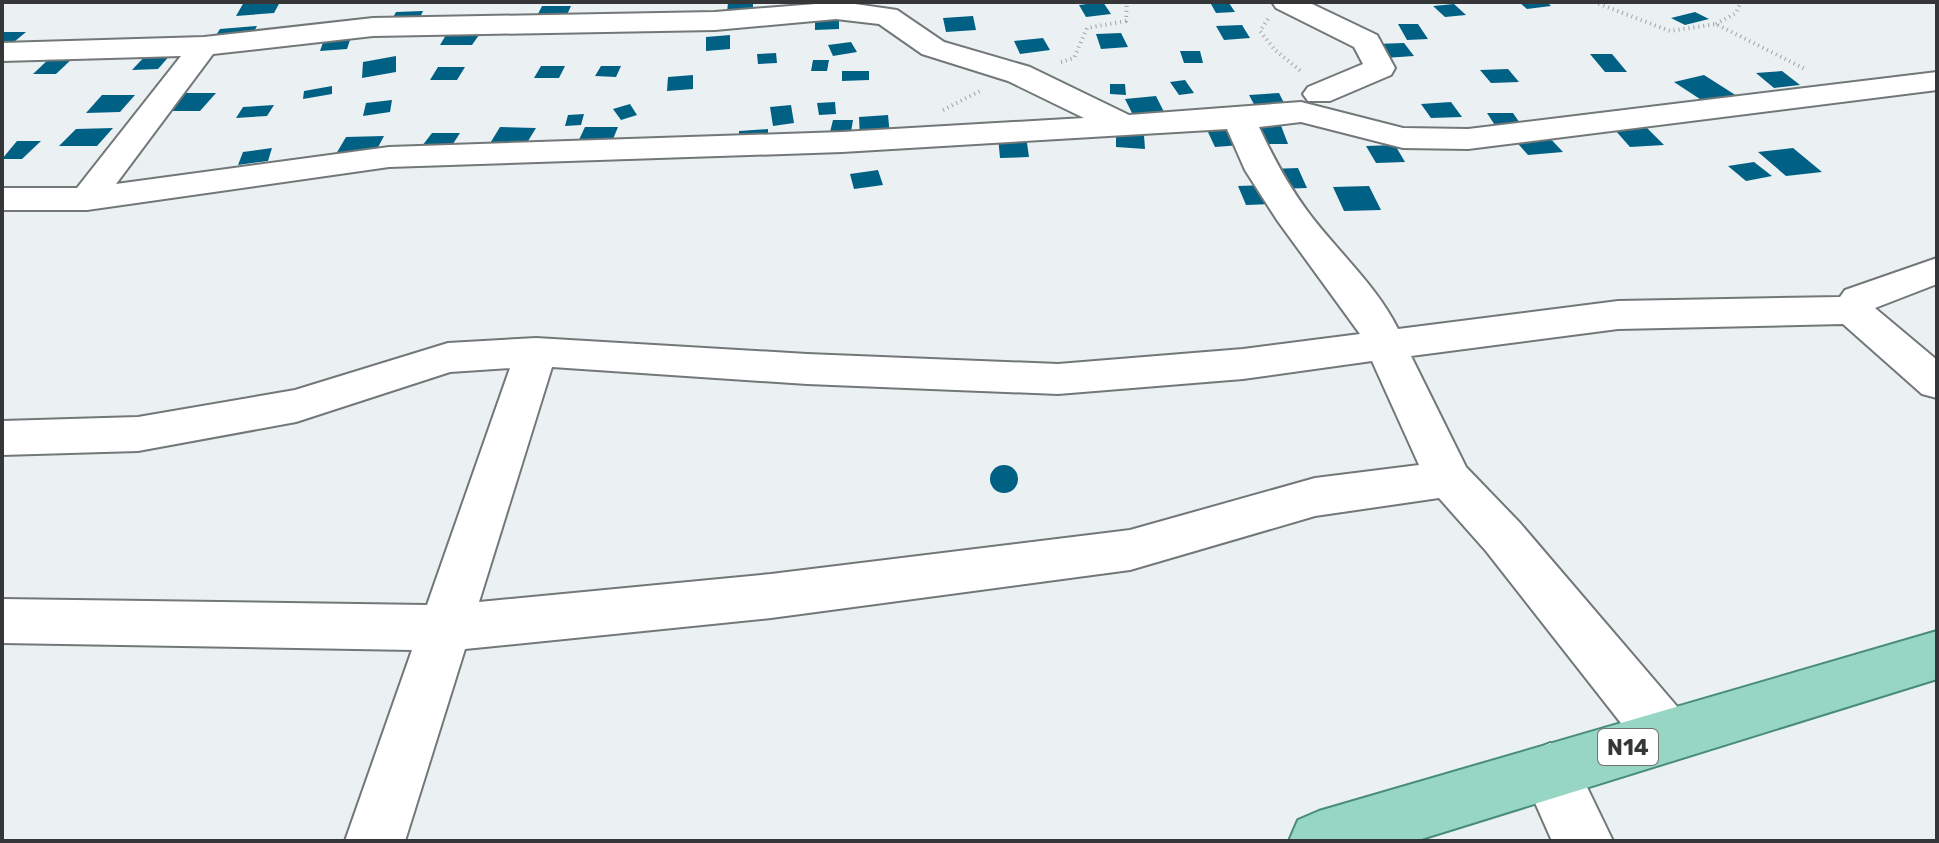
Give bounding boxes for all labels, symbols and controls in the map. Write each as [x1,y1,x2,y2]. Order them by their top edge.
road number: N14 [1598,729,1658,765]

